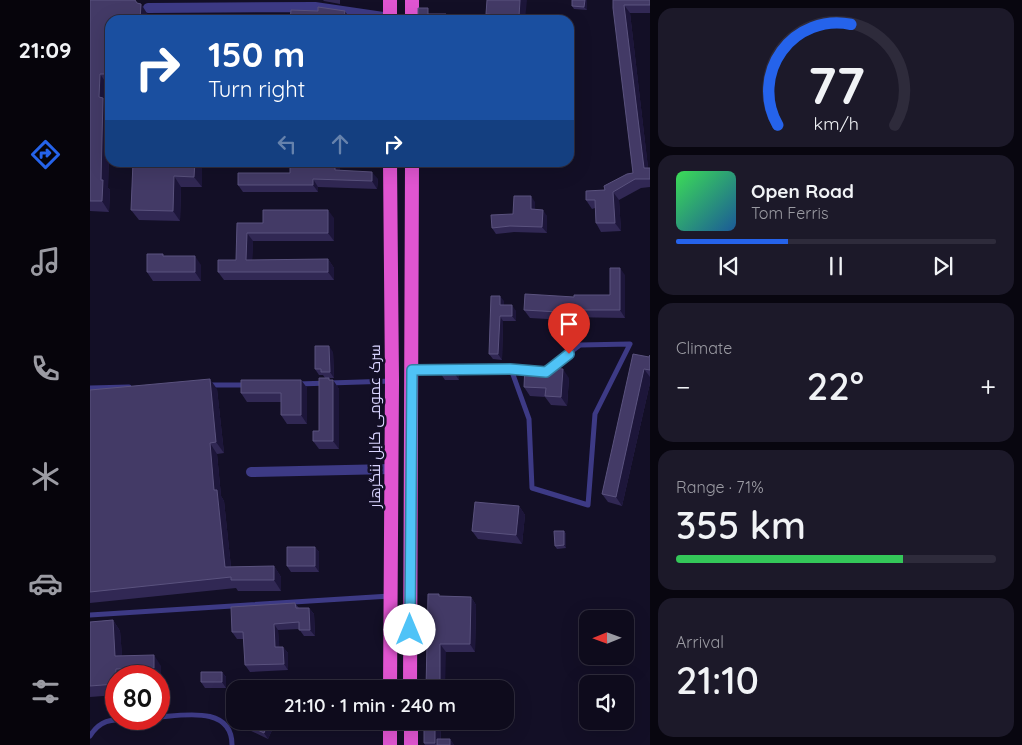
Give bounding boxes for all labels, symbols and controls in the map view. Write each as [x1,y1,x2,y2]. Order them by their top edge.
text: 150 m [208,32,305,76]
icon: right [125,35,190,100]
text: 21:09 [18,36,72,64]
text: 77 [807,52,865,117]
text: Turn right [208,75,305,103]
text: km/h [813,112,859,134]
icon: left [273,130,301,158]
icon: ahead [326,130,354,158]
icon: right [379,130,407,158]
icon: directions [28,137,63,172]
text: Open Road [751,179,854,203]
text: Tom Ferris [751,203,828,223]
icon: music [28,244,63,279]
icon: previous [715,252,743,280]
icon: pause [822,252,850,280]
icon: next [929,252,957,280]
pin [548,303,590,354]
icon: arrive [555,310,583,338]
text: Climate [676,338,732,358]
street label: سرک عمومی کابل ننگرهار [365,344,385,509]
icon: phone [28,351,63,386]
text: 22° [807,362,864,410]
text: − [676,369,691,404]
text: + [980,369,996,404]
icon: climate [28,459,63,494]
text: Range · 71% [676,477,764,497]
text: 355 km [676,501,806,549]
icon: car [28,566,63,601]
position arrow [383,603,435,655]
north arrow [579,610,634,665]
map controls [579,610,634,730]
text: Arrival [676,632,724,652]
text: 21:10 [676,656,759,704]
speed limit sign: 80 [105,665,170,730]
icon: filters [28,674,63,709]
button: sound [579,675,634,730]
text: 21:10 · 1 min · 240 m [284,693,456,717]

